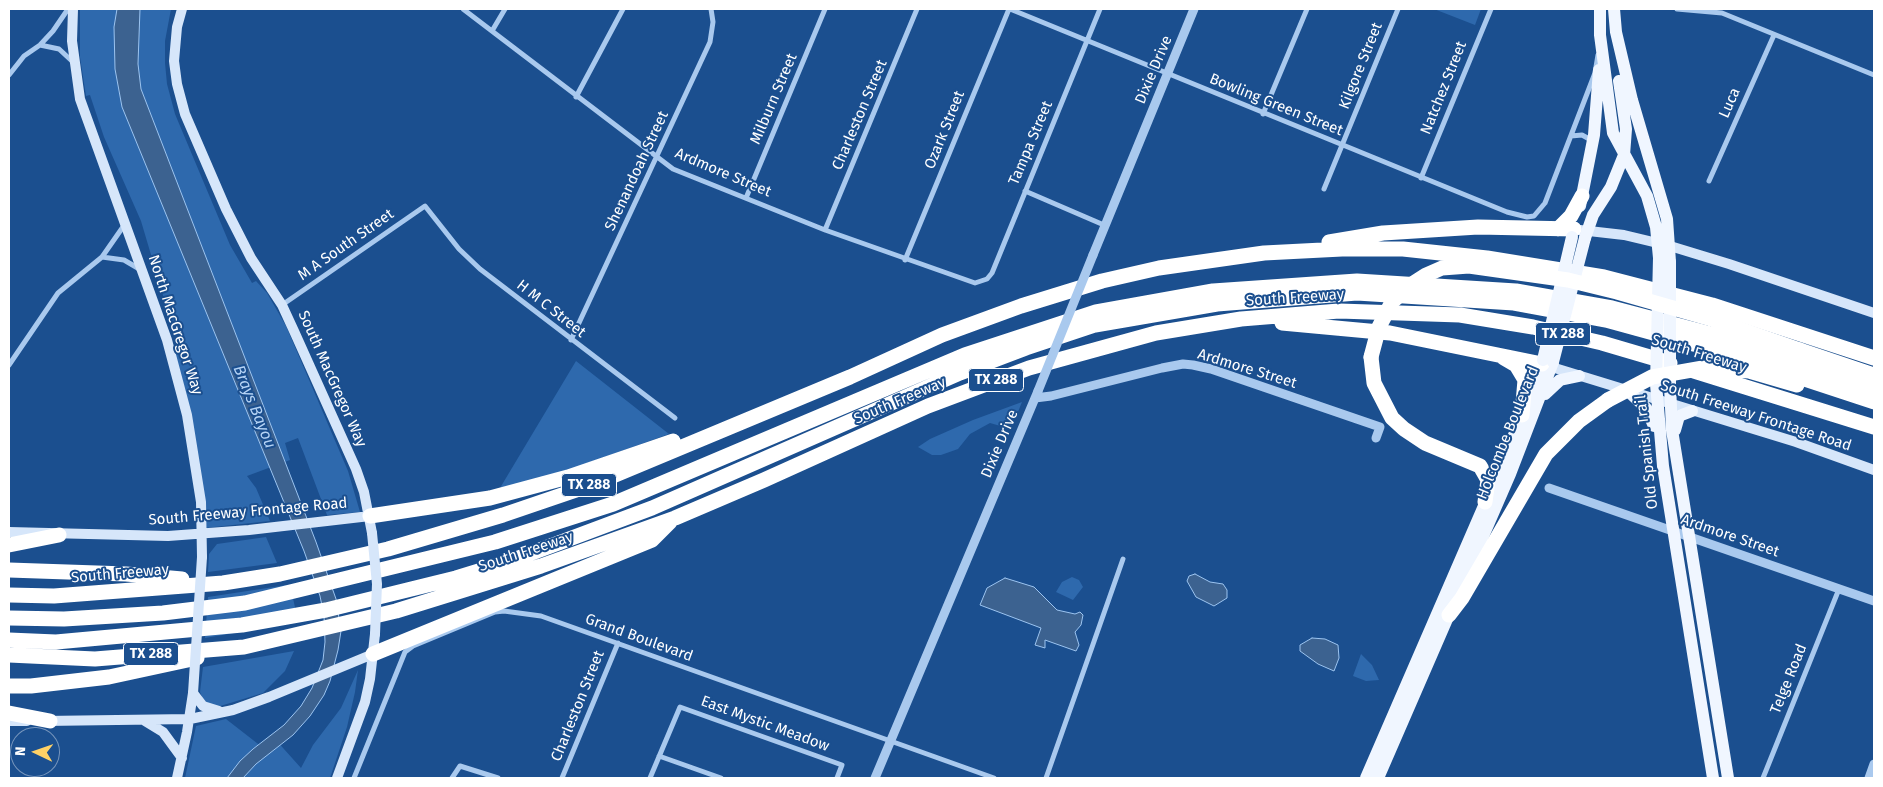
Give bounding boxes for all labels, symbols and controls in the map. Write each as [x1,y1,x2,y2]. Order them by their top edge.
street label: Kilgore Street [1335,20,1387,112]
street label: Dixie Drive [1132,33,1176,107]
street label: Natchez Street [1417,39,1471,137]
street label: Milburn Street [747,51,801,147]
street label: Charleston Street [829,57,891,173]
street label: Bowling Green Street [1207,70,1345,140]
street label: Luca [1715,85,1745,121]
street label: Ozark Street [921,88,969,172]
street label: Tampa Street [1005,98,1057,188]
street label: Shenandoah Street [601,108,673,234]
street label: Ardmore Street [672,145,774,201]
street label: M A South Street [295,205,397,285]
street label: North MacGregor Way [144,253,206,397]
street label: H M C Street [513,276,589,342]
street label: South Freeway [1245,286,1345,310]
street label: South MacGregor Way [294,308,370,450]
road number: TX 288 [1536,322,1590,346]
street label: South Freeway [1649,331,1749,377]
street label: Ardmore Street [1195,345,1299,393]
water label: Brays Bayou [229,362,279,452]
street label: Holcombe Boulevard [1473,364,1543,502]
road number: TX 288 [968,368,1024,392]
street label: South Freeway [851,374,949,428]
street label: South Freeway Frontage Road [1658,377,1854,455]
street label: Old Spanish Trail [1632,394,1662,510]
street label: Dixie Drive [978,407,1022,481]
road number: TX 288 [562,474,616,496]
street label: South Freeway Frontage Road [148,494,348,530]
street label: Ardmore Street [1679,511,1781,561]
street label: South Freeway [476,528,576,576]
street label: South Freeway [70,561,170,587]
street label: Grand Boulevard [583,610,695,666]
street label: Telge Road [1767,641,1811,717]
road number: TX 288 [124,642,178,666]
street label: Charleston Street [548,648,608,764]
street label: East Mystic Meadow [698,692,832,756]
north arrow [10,727,60,777]
text: N [12,746,29,756]

